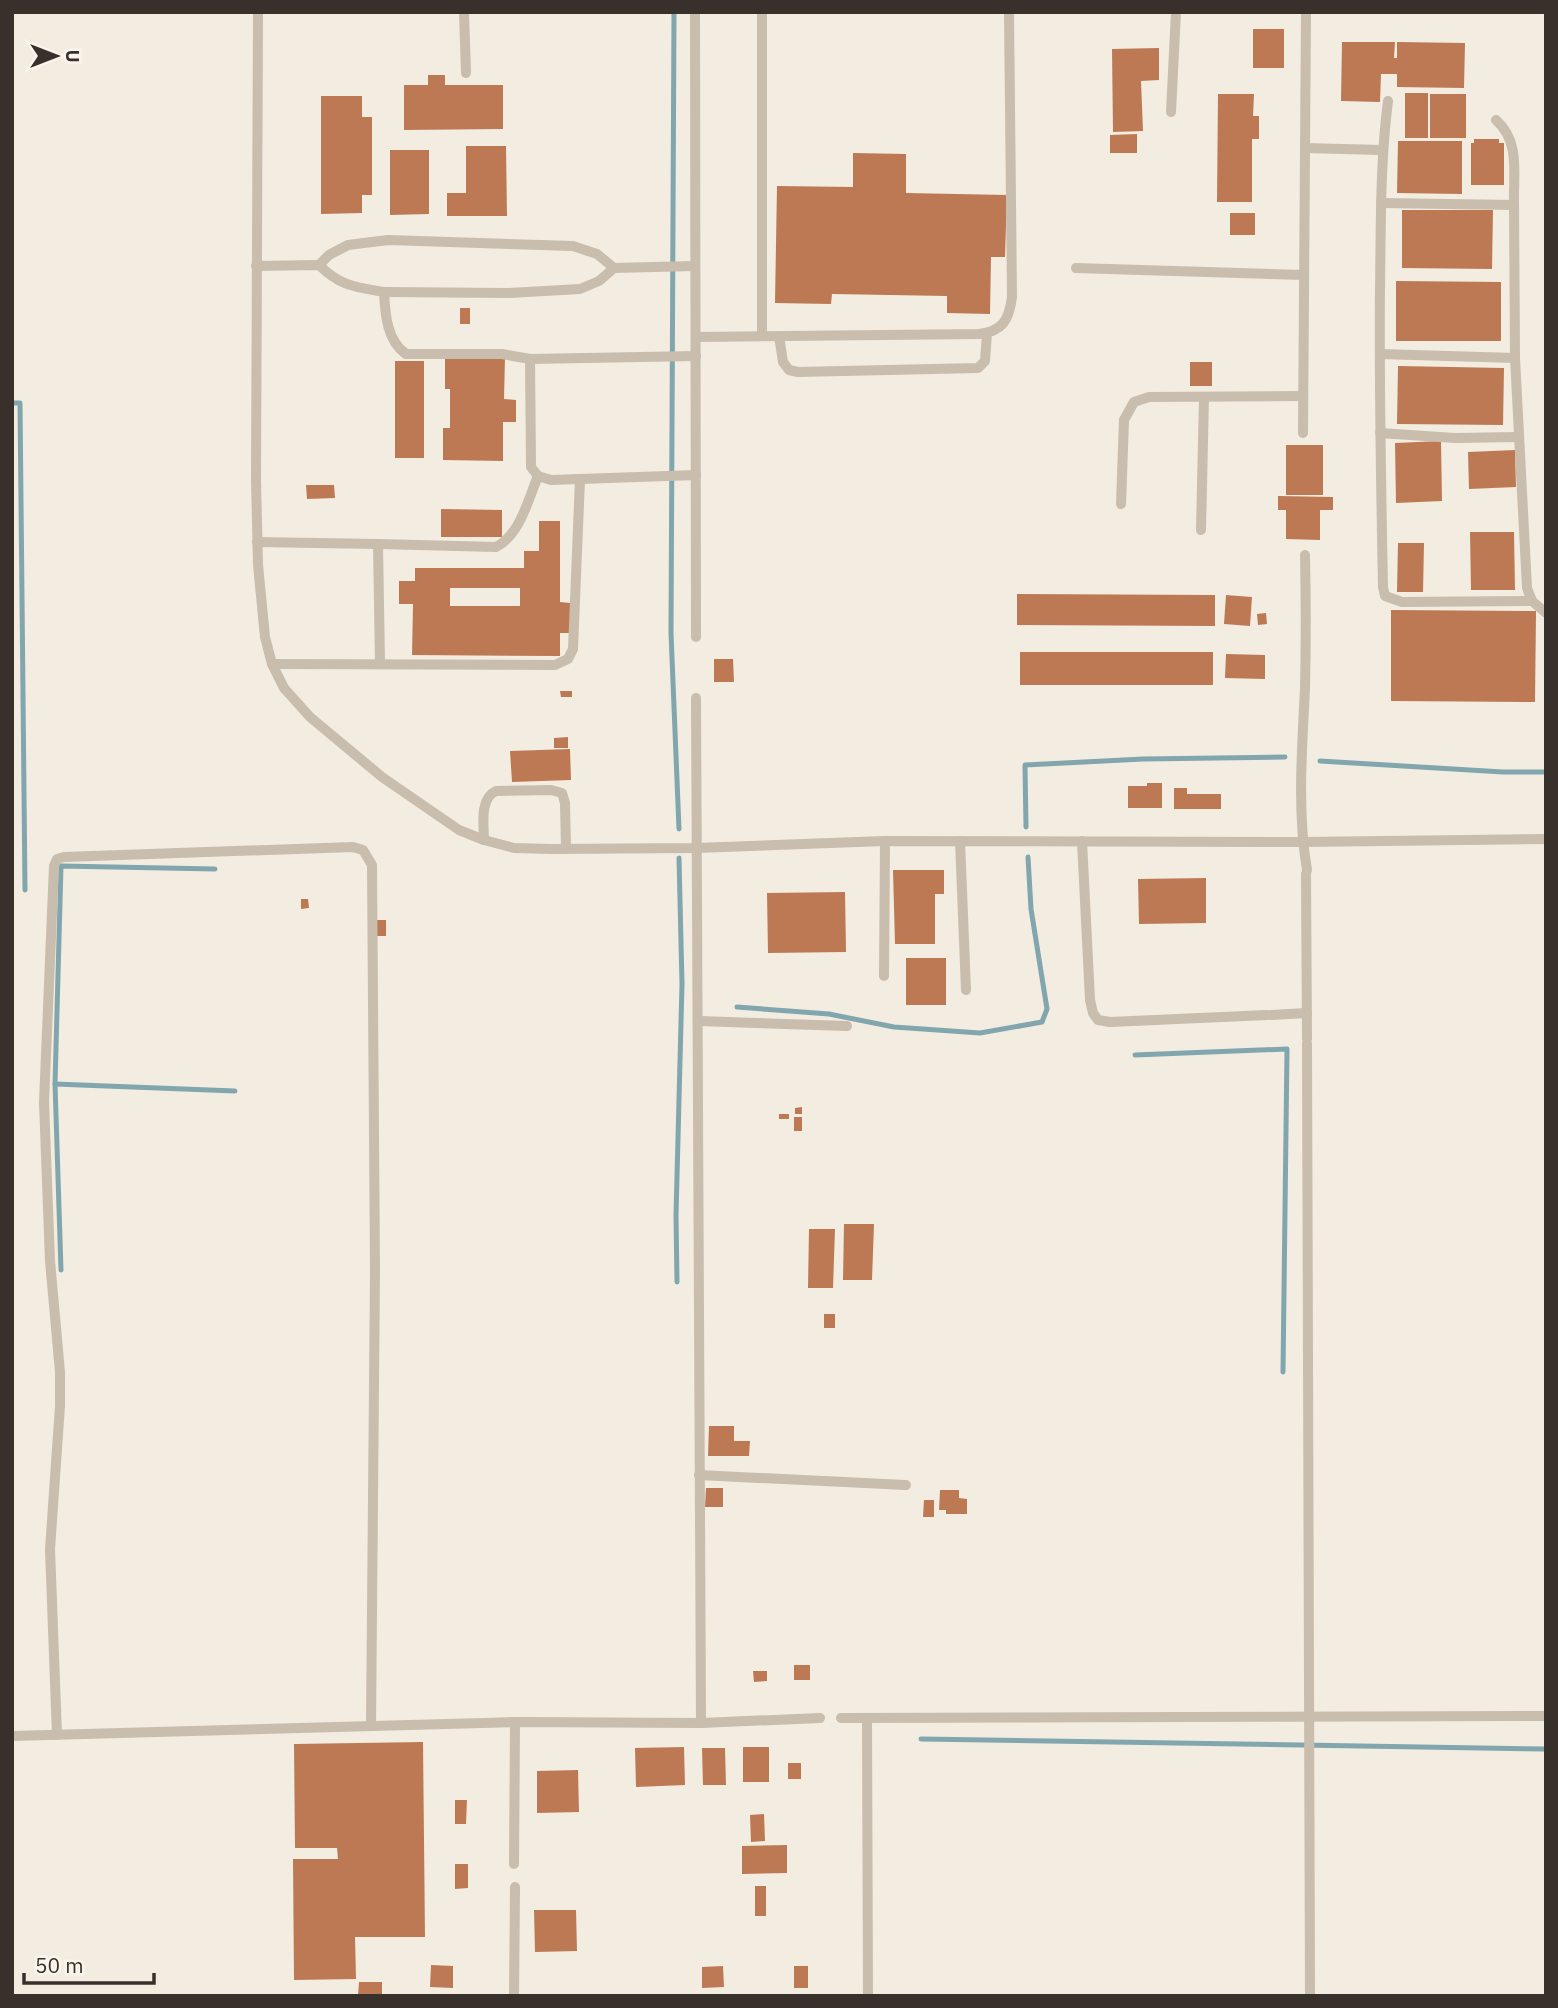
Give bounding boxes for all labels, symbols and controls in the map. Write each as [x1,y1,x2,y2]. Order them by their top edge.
north arrow [21,21,91,91]
text: U [61,49,85,63]
scale bar [24,1941,154,1985]
text: 50 m [35,1951,84,1979]

